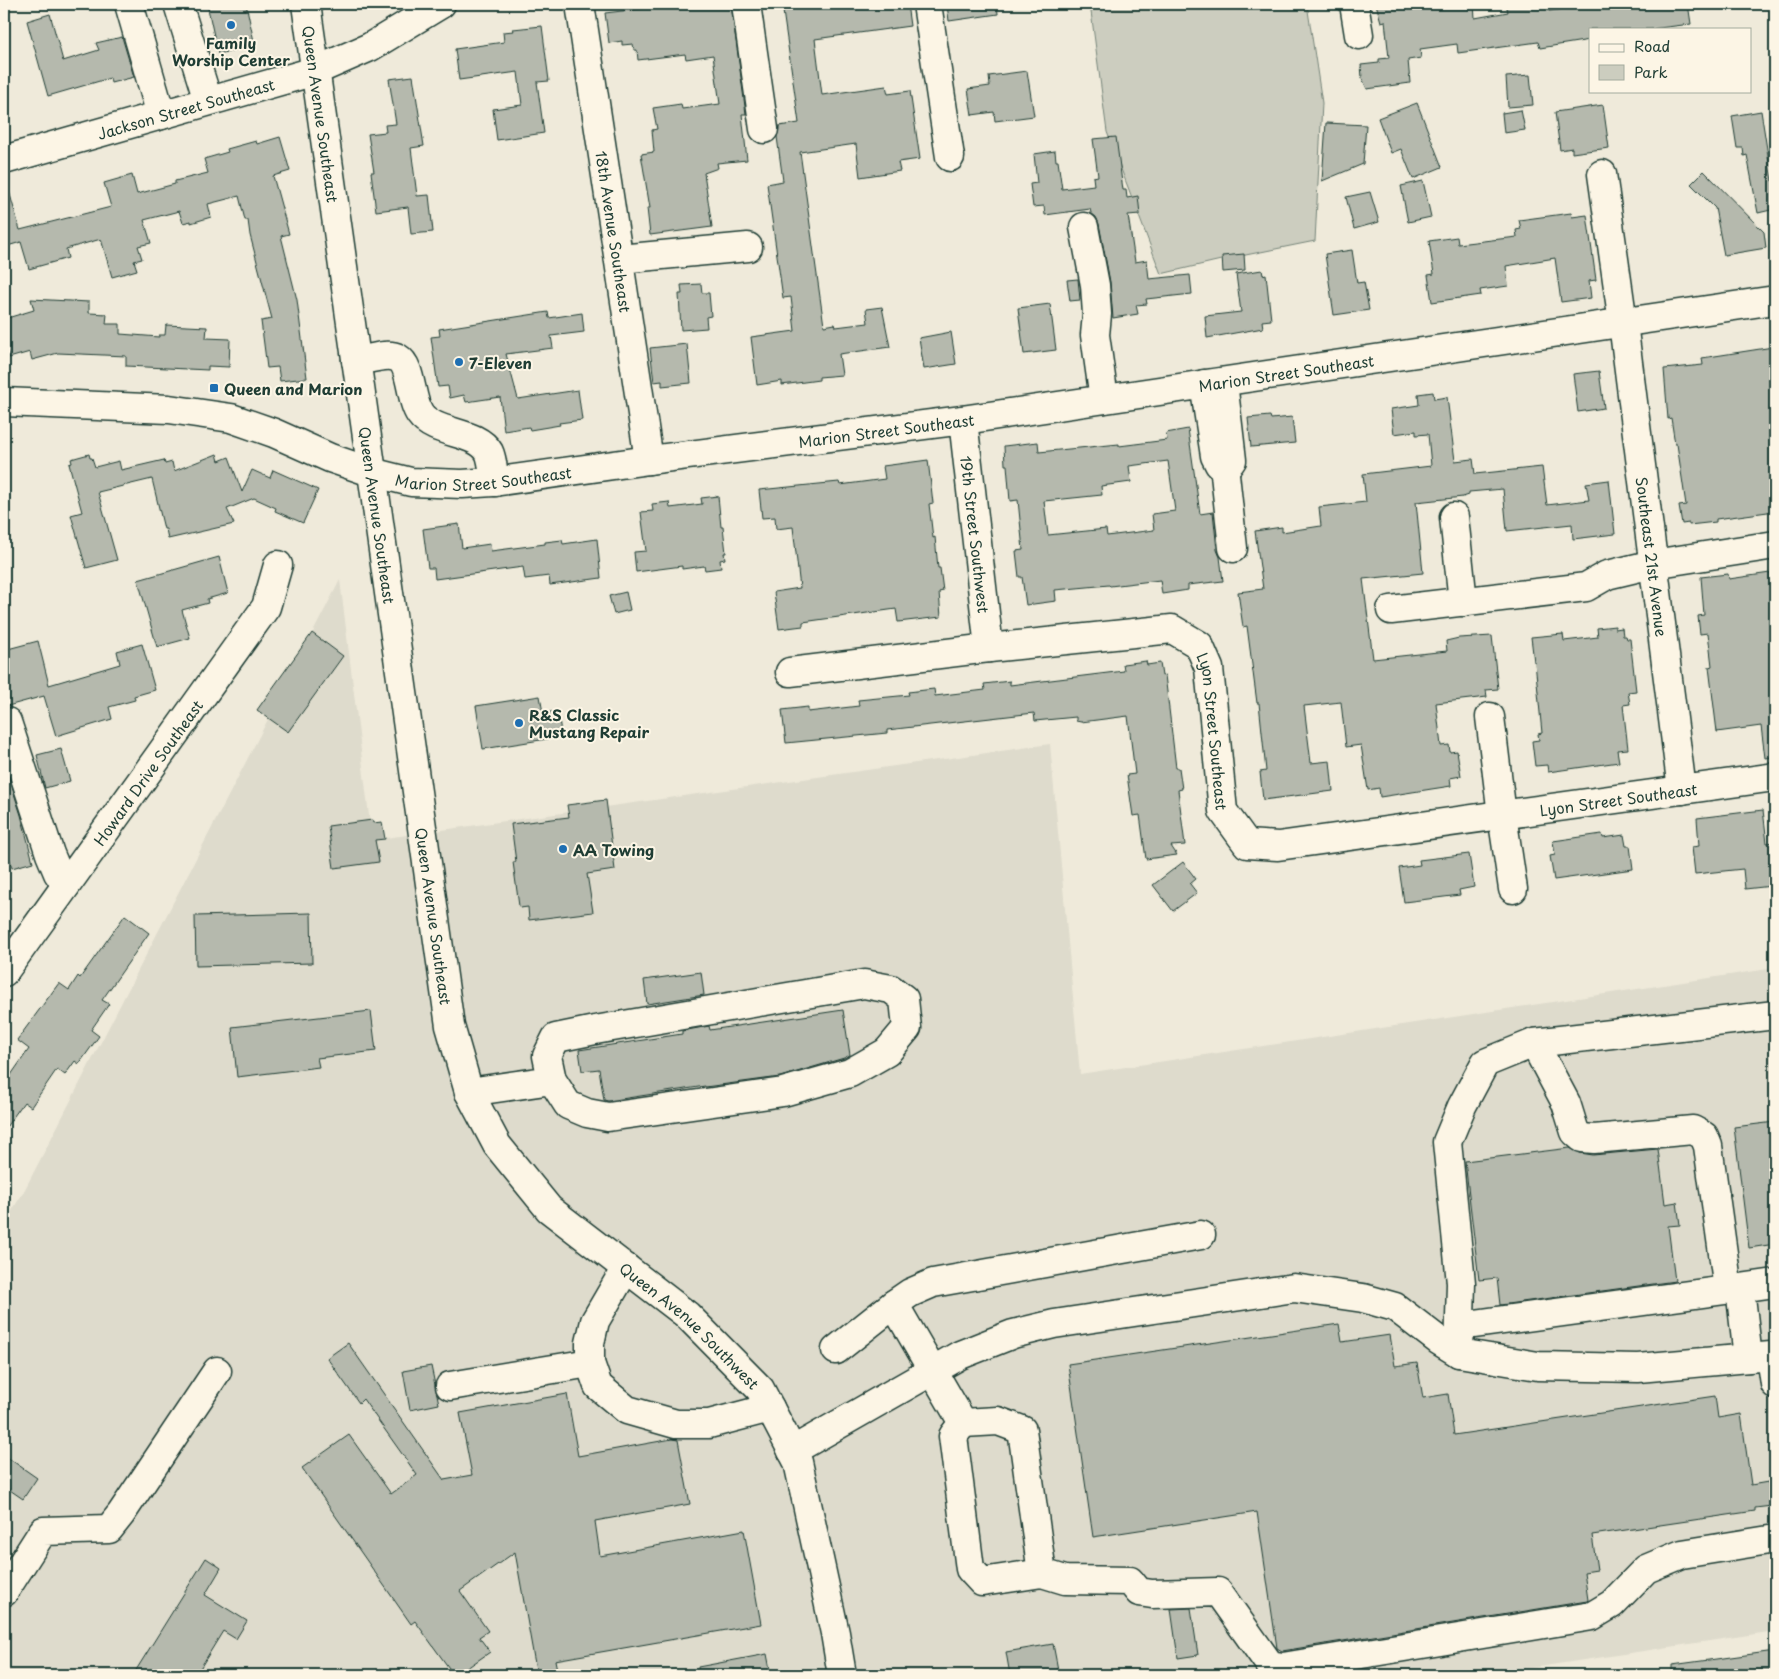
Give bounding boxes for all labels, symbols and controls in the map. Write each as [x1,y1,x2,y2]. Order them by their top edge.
marker: Family Worship Center [225,19,237,31]
street label: Queen Avenue Southeast [298,24,345,204]
legend [1589,28,1752,92]
place label: Family Worship Center [172,31,290,71]
text: Road [1634,34,1670,57]
text: Park [1634,60,1668,83]
street label: Jackson Street Southeast [94,72,277,144]
street label: 18th Avenue Southeast [591,149,638,314]
street label: Marion Street Southeast [1197,348,1375,397]
place label: 7-Eleven [469,351,532,374]
marker: 7-Eleven [453,356,465,368]
place label: Queen and Marion [224,377,362,400]
marker: Queen and Marion [208,382,220,394]
street label: Marion Street Southeast [797,407,976,452]
street label: Queen Avenue Southeast [354,425,402,605]
street label: 19th Street Southwest [956,454,996,614]
street label: Marion Street Southeast [393,460,573,495]
street label: Southeast 21st Avenue [1631,476,1674,638]
street label: Lyon Street Southeast [1192,648,1234,811]
street label: Howard Drive Southeast [87,695,208,850]
place label: R&S Classic Mustang Repair [529,703,650,743]
marker: R&S Classic Mustang Repair [513,717,525,729]
street label: Lyon Street Southeast [1538,776,1699,821]
street label: Queen Avenue Southeast [411,826,458,1006]
place label: AA Towing [573,838,654,861]
marker: AA Towing [557,843,569,855]
street label: Queen Avenue Southwest [615,1256,765,1394]

